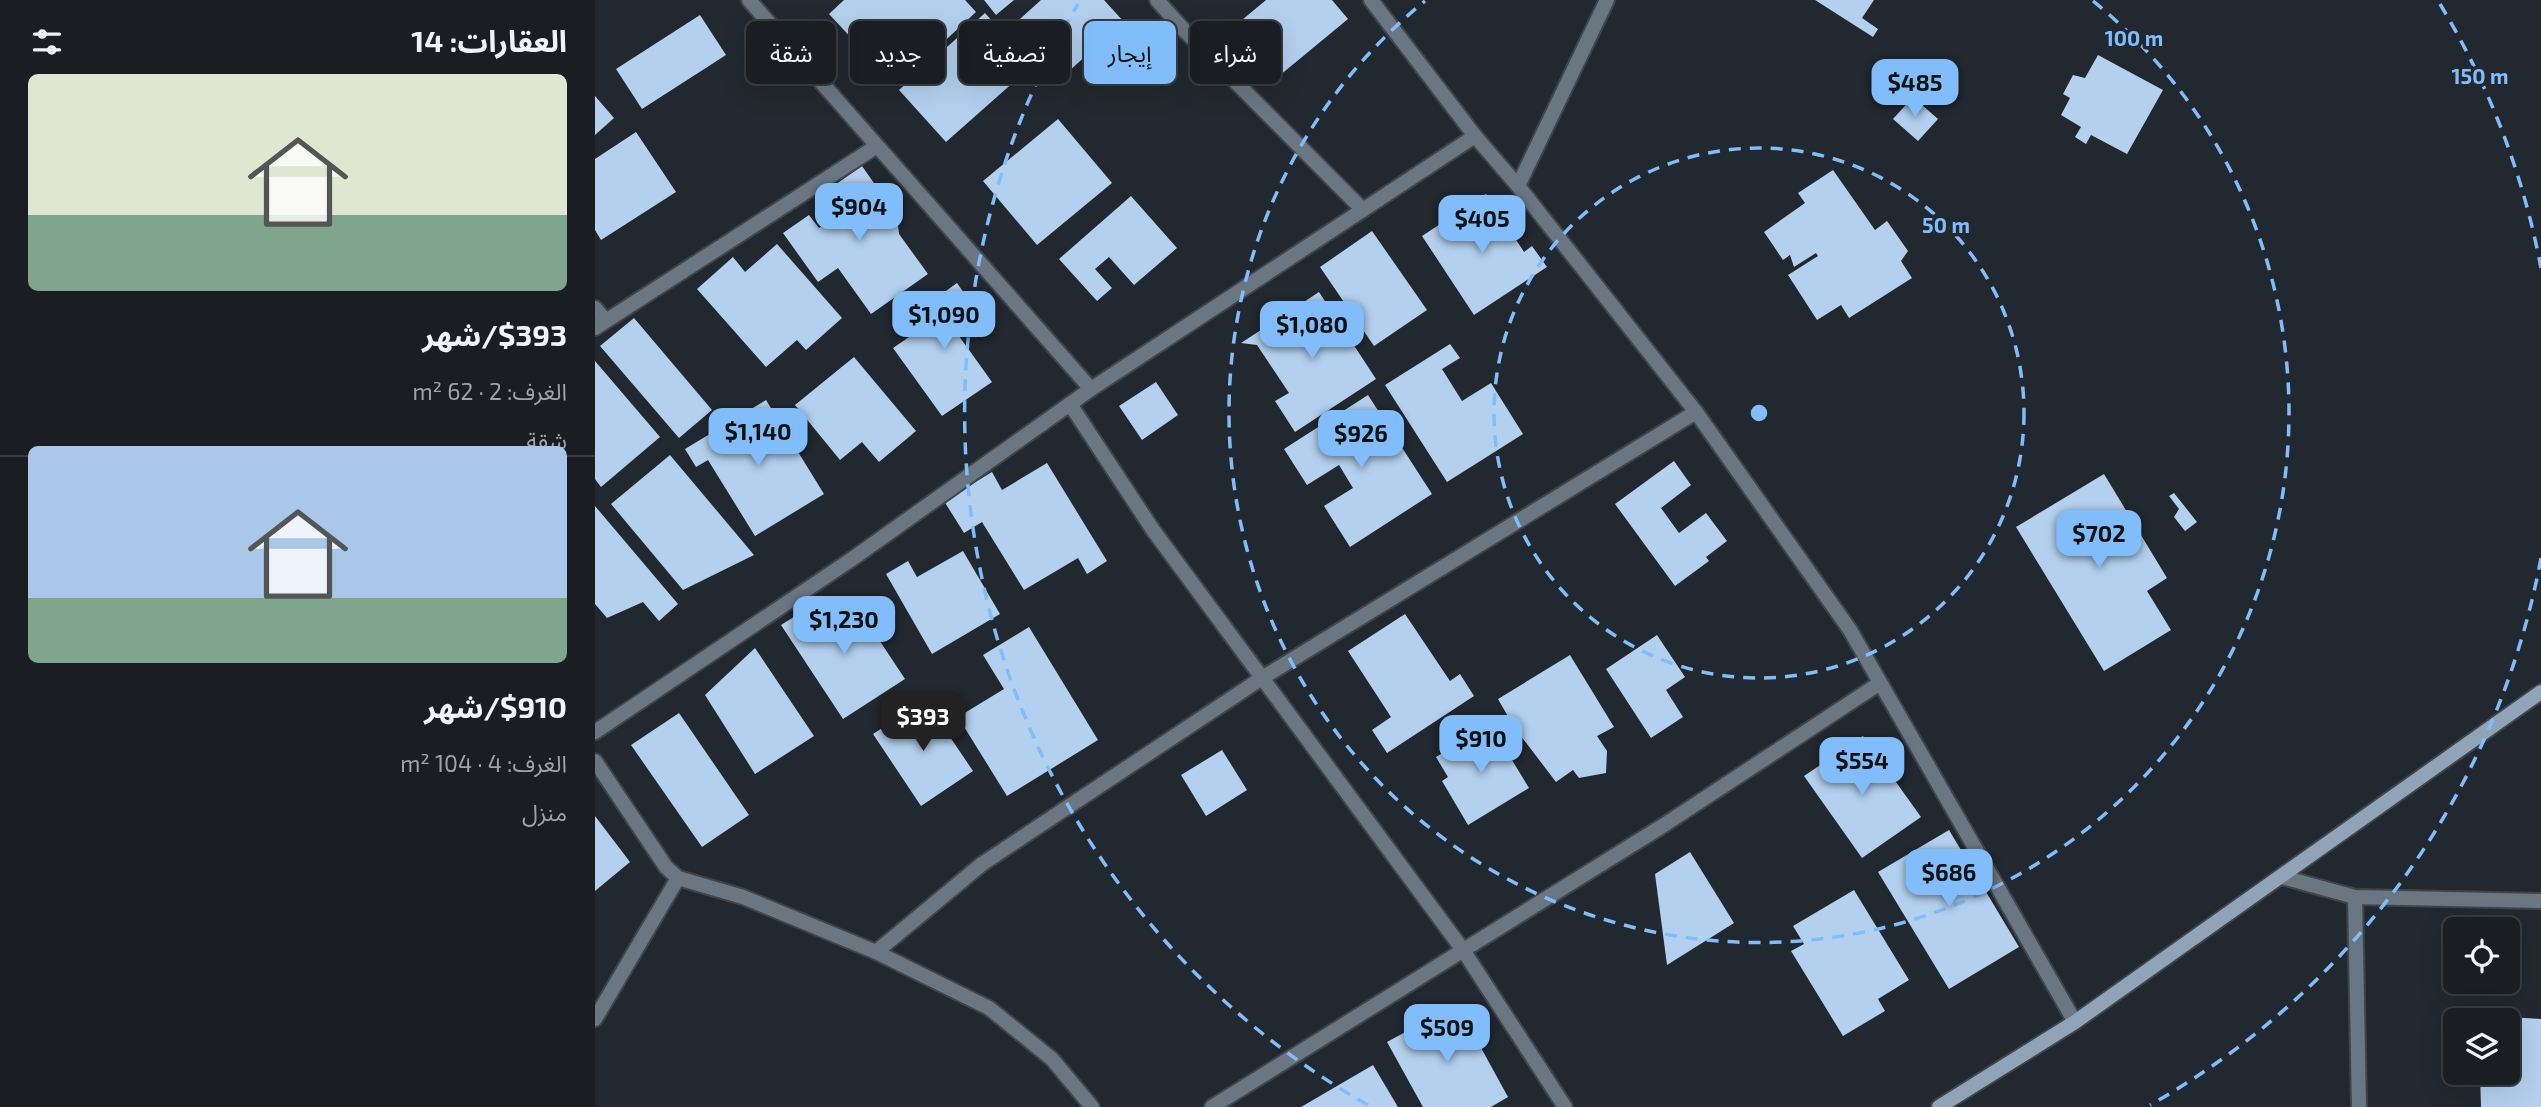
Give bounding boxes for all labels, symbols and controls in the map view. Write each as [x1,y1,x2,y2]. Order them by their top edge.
chip: شقة [746,21,836,84]
chip: جديد [850,21,945,84]
chip: تصفية [959,21,1070,84]
chip: إيجار [1084,21,1176,84]
chip: شراء [1190,21,1281,84]
text: العقارات: 14 [411,22,567,58]
icon: filters [28,23,66,61]
text: 100 m [2105,25,2163,50]
pin: $485 [1874,60,1956,119]
text: 150 m [2452,63,2508,88]
text: $485 [1887,68,1943,96]
icon: home [235,119,361,245]
pin: $904 [818,184,900,243]
text: $904 [831,192,887,220]
pin: $405 [1441,196,1523,255]
text: $405 [1454,204,1510,232]
text: 50 m [1922,212,1970,237]
pin: $1,090 [887,292,1001,351]
text: $1,090 [908,300,980,328]
pin: $1,080 [1255,302,1369,361]
text: $1,080 [1276,310,1348,338]
text: $393/شهر [422,316,567,352]
text: الغرف: 2 · 62 m² [412,377,567,405]
centre of rings [1747,401,1771,425]
pin: $1,140 [701,408,815,468]
pin: $926 [1320,410,1402,470]
text: $1,140 [725,417,791,445]
text: $926 [1334,419,1388,447]
text: شقة [526,426,567,454]
icon: home [235,491,361,617]
pin: $702 [2058,510,2140,570]
text: $702 [2072,519,2126,547]
pin: $1,230 [787,596,901,656]
text: $1,230 [809,605,879,633]
text: $910/شهر [424,688,567,724]
pin: $393 [882,694,964,753]
text: $393 [897,702,950,730]
pin: $910 [1440,716,1522,775]
text: $910 [1455,724,1507,752]
pin: $554 [1821,738,1903,797]
text: $554 [1835,746,1889,774]
text: الغرف: 4 · 104 m² [400,749,567,777]
text: منزل [522,798,567,826]
pin: $686 [1908,850,1990,909]
text: $686 [1922,858,1976,886]
map controls [2443,917,2520,1085]
button: locate [2443,917,2520,994]
pin: $509 [1406,1004,1488,1064]
button: layers [2443,1008,2520,1085]
text: $509 [1420,1013,1474,1041]

